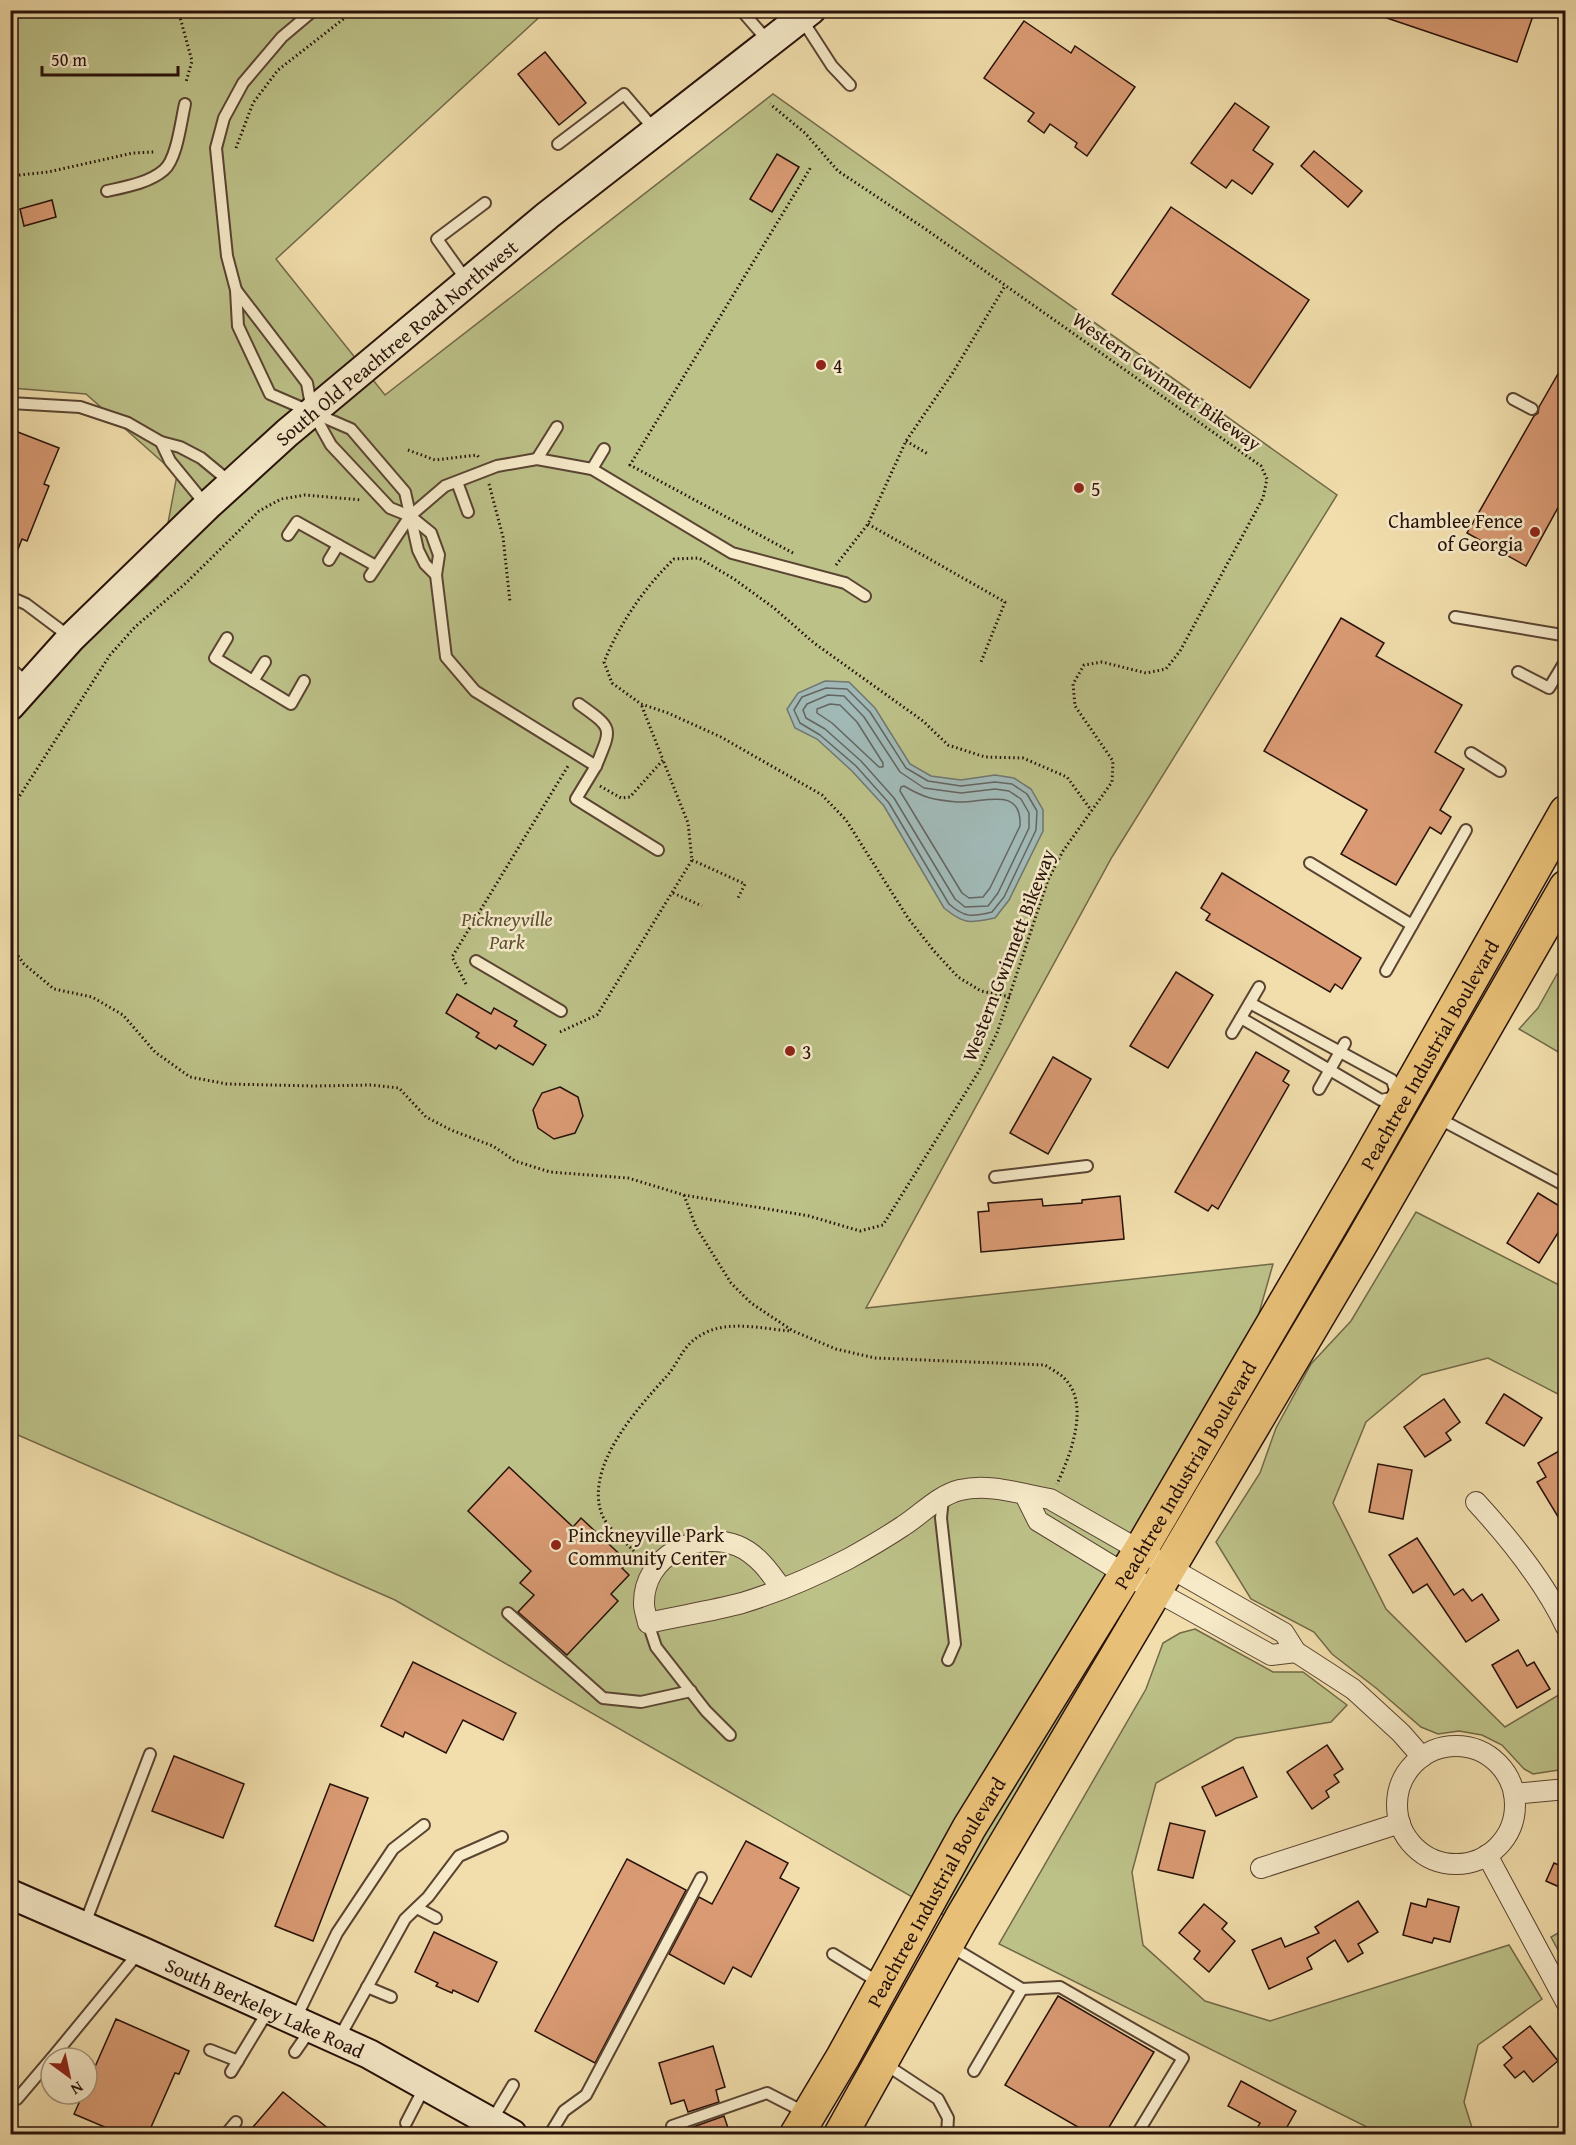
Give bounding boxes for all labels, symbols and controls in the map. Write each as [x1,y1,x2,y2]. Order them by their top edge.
scale bar [42,39,178,77]
text: 50 m [51,46,87,73]
street label: South Old Peachtree Road Northwest [268,232,523,452]
street label: Western Gwinnett Bikeway [1066,305,1268,457]
place label: 4 [833,351,843,380]
marker: 4 [814,358,828,372]
place label: 5 [1091,474,1101,503]
marker: 5 [1072,481,1086,495]
place label: Chamblee Fence of Georgia [1388,506,1524,558]
marker: Chamblee Fence of Georgia [1528,525,1542,539]
street label: Western Gwinnett Bikeway [954,845,1062,1065]
park label: Pickneyville Park [460,904,553,956]
street label: Peachtree Industrial Boulevard [1352,934,1505,1175]
place label: 3 [802,1037,812,1066]
marker: 3 [783,1044,797,1058]
street label: Peachtree Industrial Boulevard [1106,1355,1263,1594]
place label: Pinckneyville Park Community Center [568,1520,727,1572]
marker: Pinckneyville Park Community Center [549,1538,563,1552]
street label: Peachtree Industrial Boulevard [859,1771,1012,2012]
street label: South Berkeley Lake Road [161,1949,370,2065]
north arrow [39,2046,99,2106]
text: N [66,2076,88,2102]

